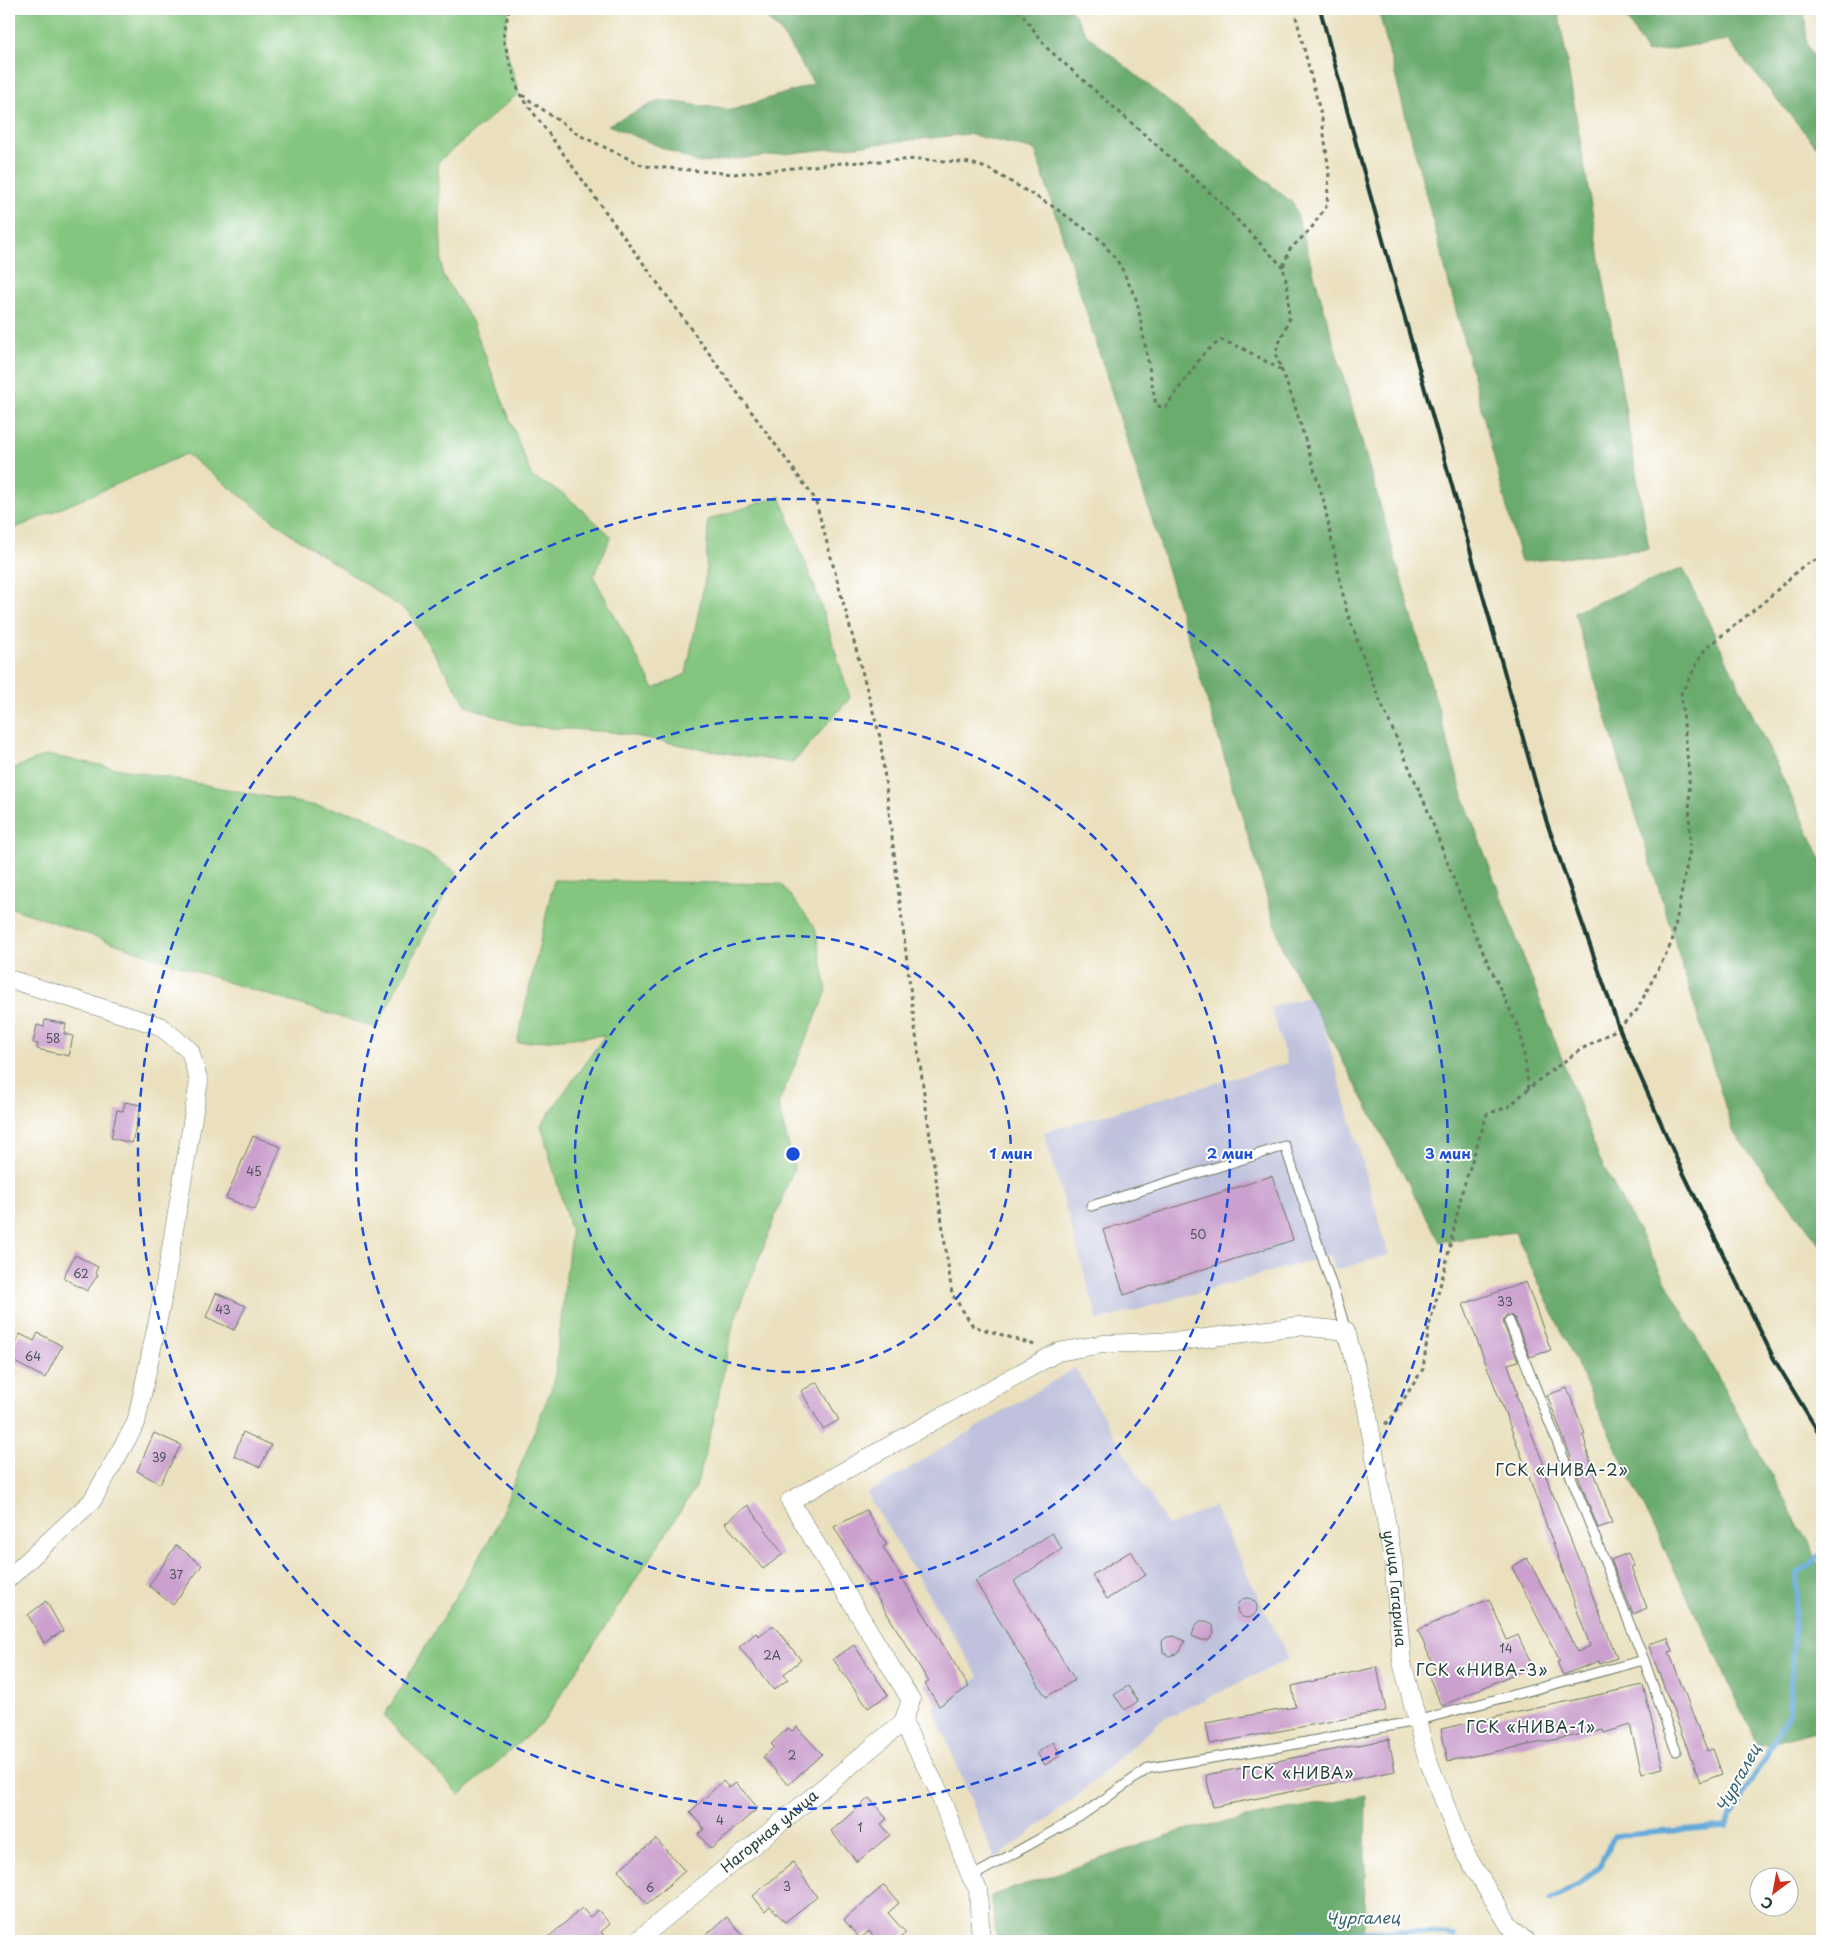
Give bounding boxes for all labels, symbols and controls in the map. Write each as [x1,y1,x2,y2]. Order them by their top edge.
house number: 58 [45,1029,61,1047]
text: 1 мин [989,1141,1033,1164]
text: 2 мин [1207,1141,1254,1164]
text: 3 мин [1425,1141,1471,1164]
centre of rings [784,1145,802,1163]
house number: 45 [246,1162,262,1180]
house number: 50 [1190,1225,1206,1243]
house number: 62 [73,1264,89,1282]
house number: 33 [1497,1292,1513,1310]
house number: 43 [215,1300,231,1318]
house number: 64 [25,1347,41,1365]
house number: 39 [152,1448,166,1466]
district label: ГСК «НИВА-2» [1495,1457,1629,1481]
street label: улица Гагарина [1378,1528,1414,1648]
house number: 37 [169,1565,184,1583]
house number: 14 [1499,1639,1513,1657]
house number: 2А [763,1646,781,1664]
district label: ГСК «НИВА-3» [1416,1657,1548,1681]
district label: ГСК «НИВА-1» [1466,1714,1596,1738]
water label: Чургалец [1709,1738,1766,1816]
house number: 2 [788,1746,796,1764]
district label: ГСК «НИВА» [1241,1760,1355,1784]
street label: Нагорная улица [715,1783,823,1878]
house number: 4 [716,1811,724,1829]
house number: 1 [857,1818,863,1836]
north arrow [1748,1868,1798,1918]
house number: 3 [783,1877,791,1895]
house number: 6 [646,1878,654,1896]
text: С [1757,1892,1777,1915]
water label: Чургалец [1325,1904,1401,1930]

